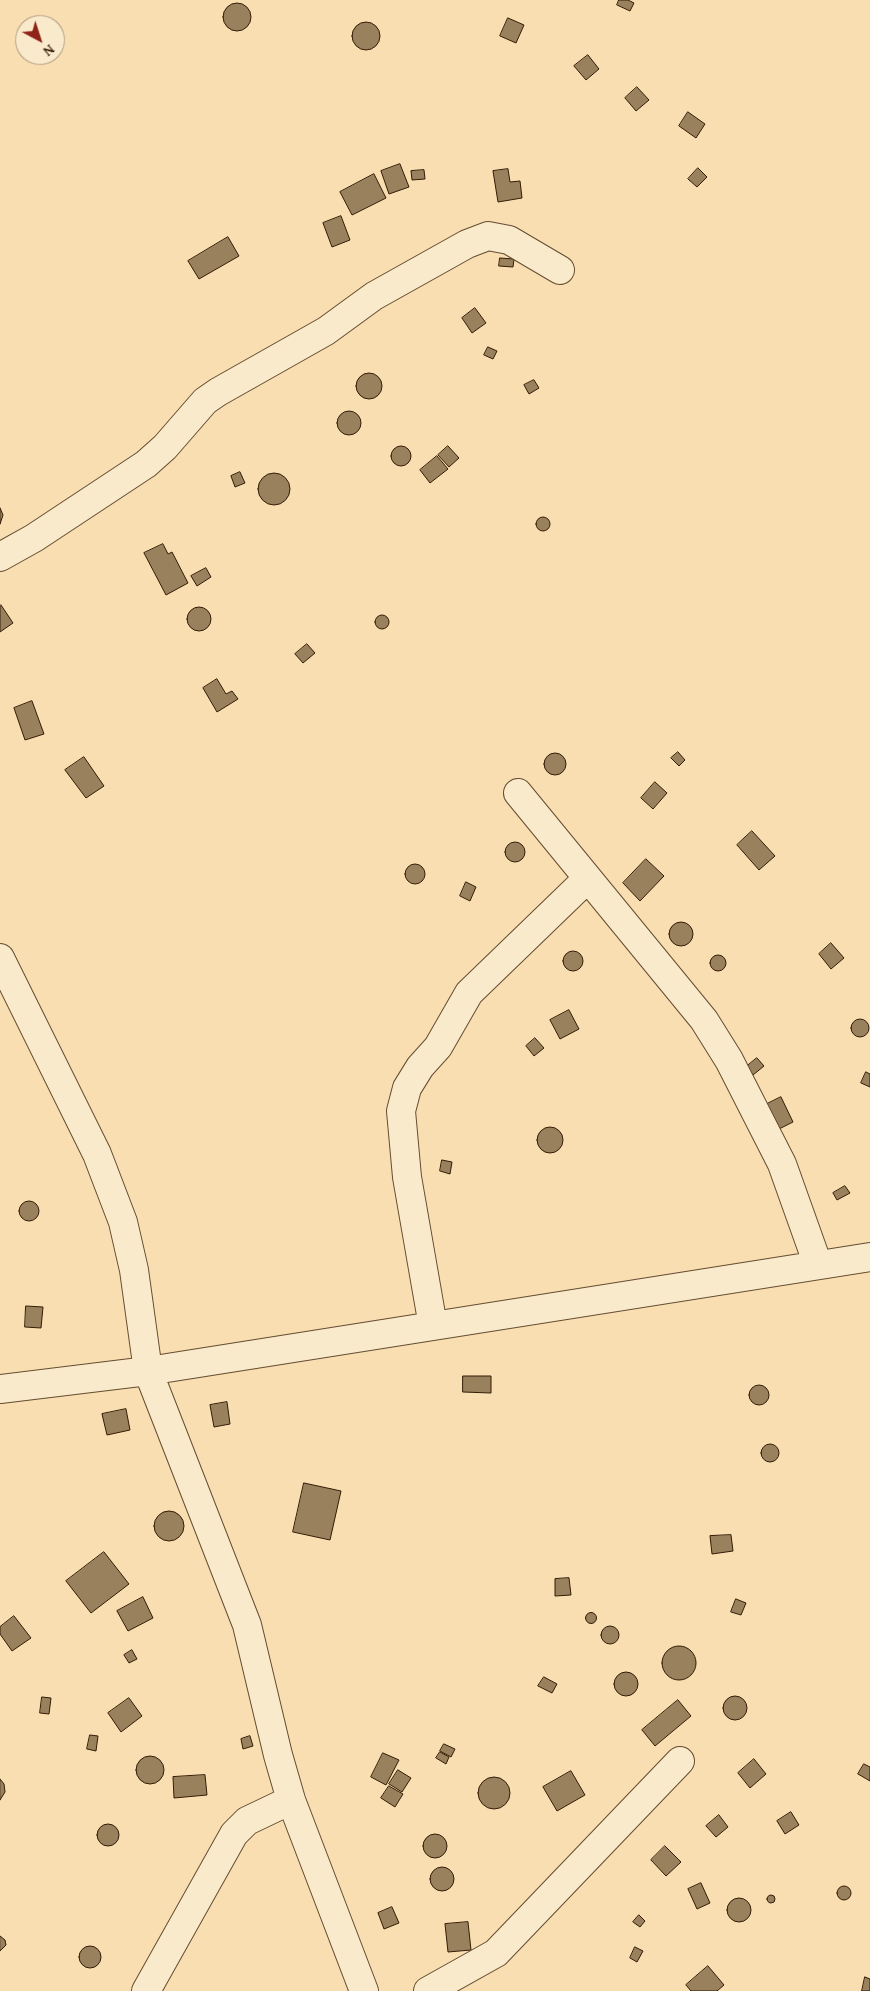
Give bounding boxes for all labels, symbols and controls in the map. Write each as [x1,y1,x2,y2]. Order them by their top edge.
north arrow [15,15,65,65]
text: N [39,40,59,61]

